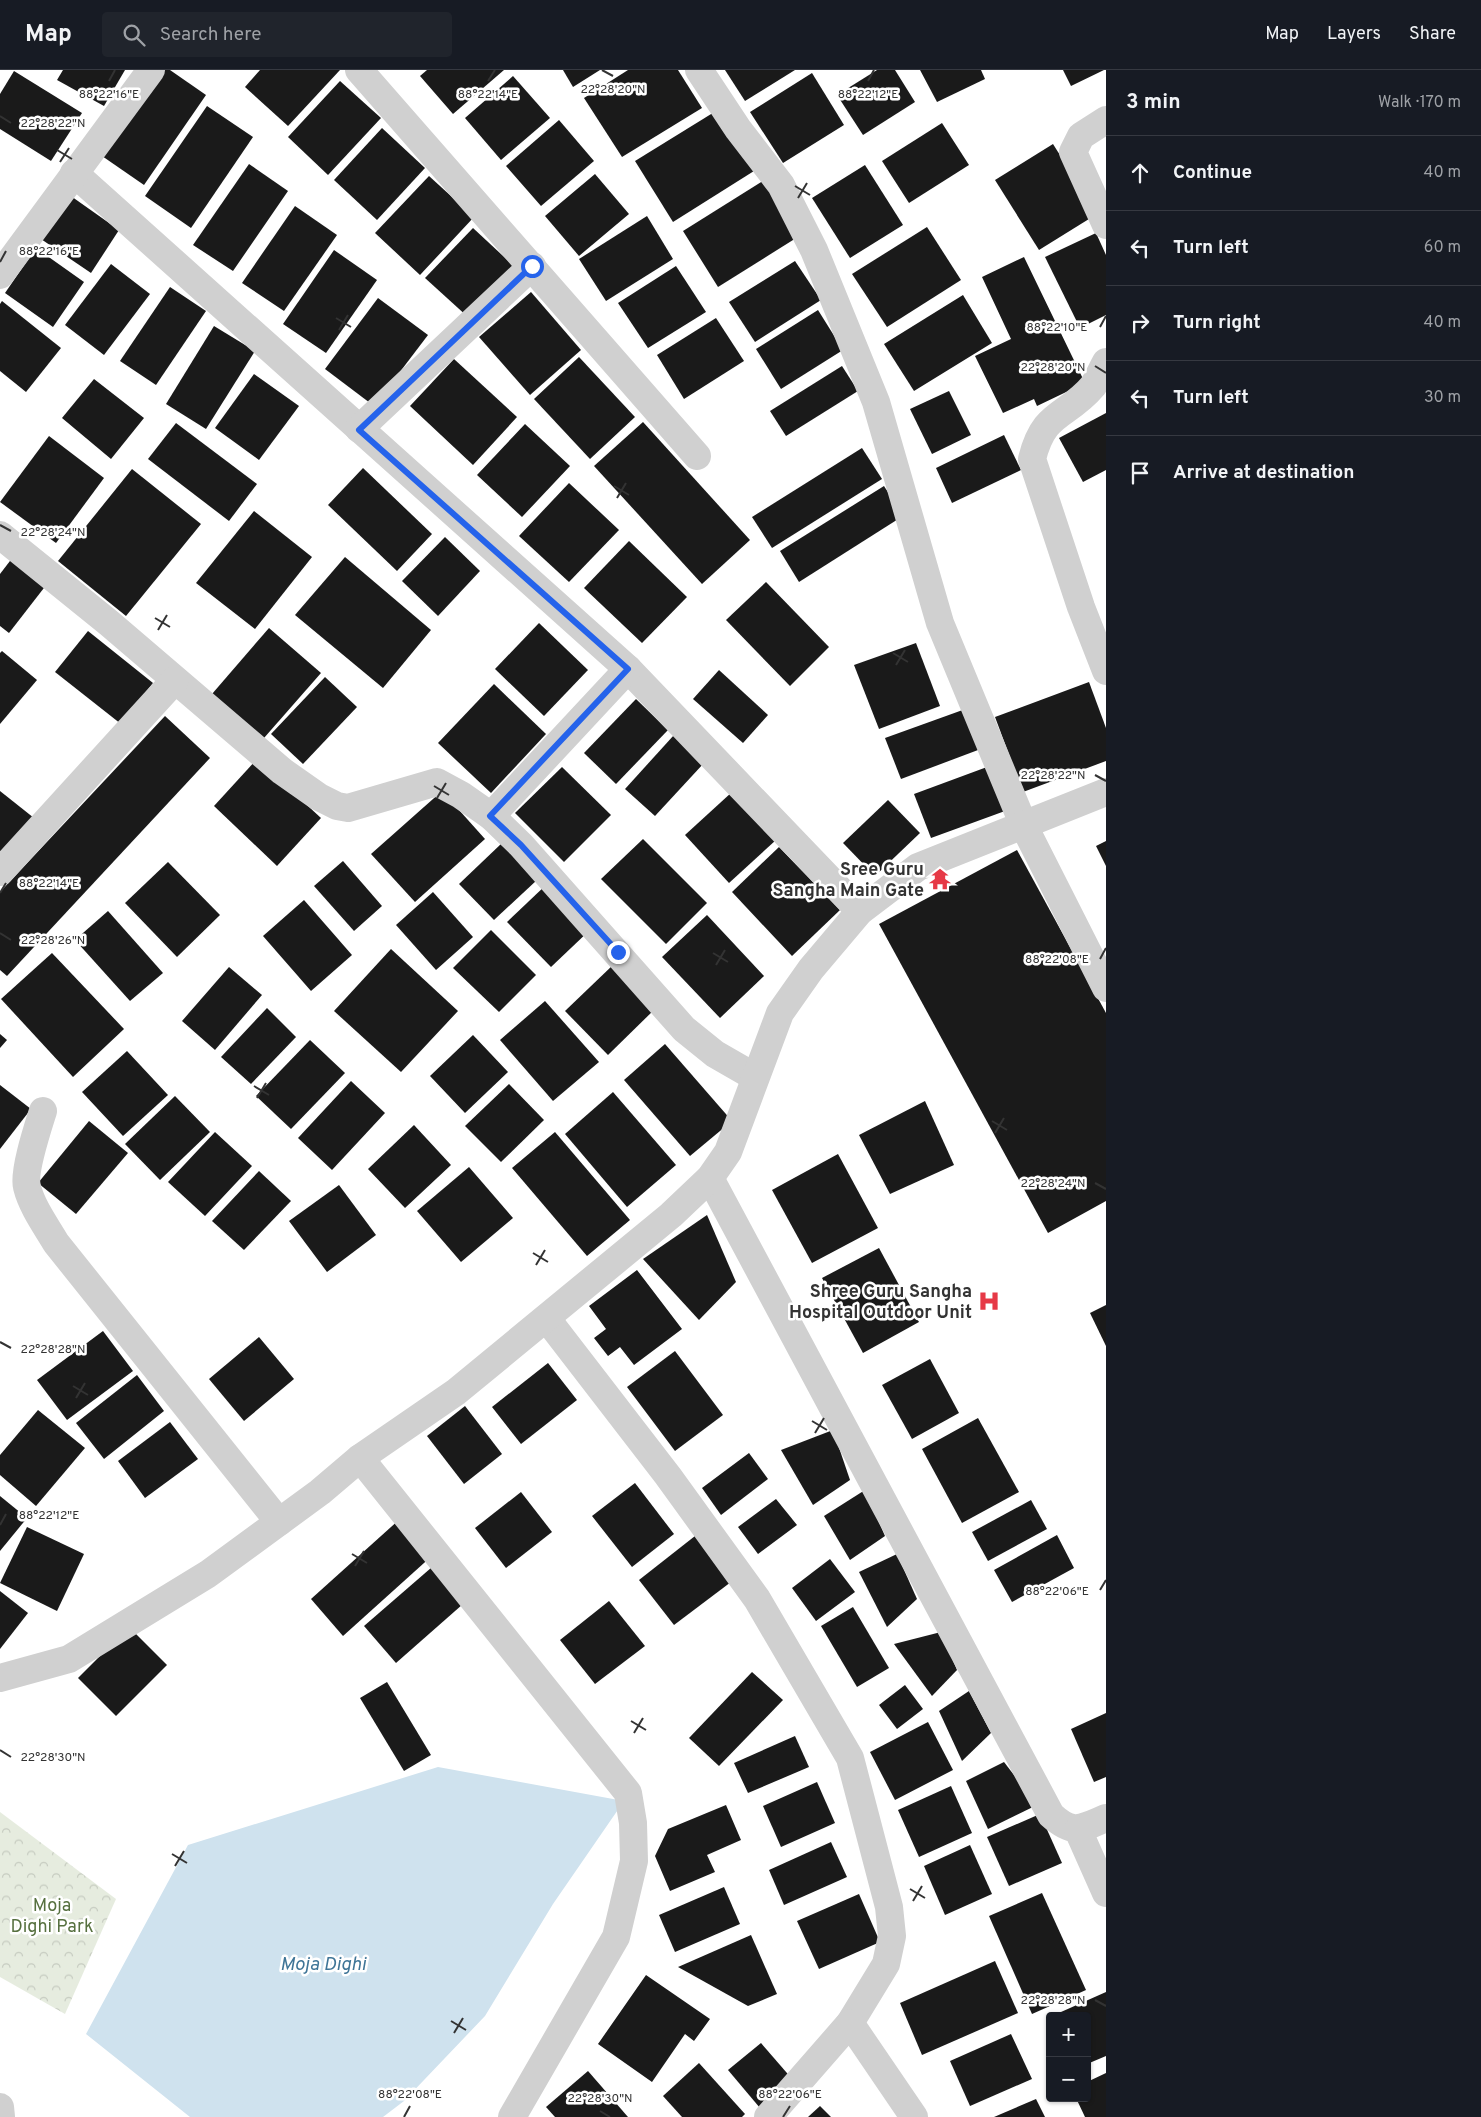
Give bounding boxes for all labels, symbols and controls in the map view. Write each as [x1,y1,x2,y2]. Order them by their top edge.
search box [102,12,452,57]
text: Map [25,20,72,50]
icon: search [120,21,148,49]
text: Search here [160,23,261,47]
text: Map [1265,23,1299,46]
text: Layers [1327,23,1381,46]
text: Share [1409,23,1456,46]
text: 22°28'20"N [580,82,646,98]
text: 88°22'16"E [79,87,139,103]
text: 88°22'14"E [458,87,518,103]
text: 88°22'12"E [838,87,898,103]
text: 3 min [1126,89,1181,116]
text: Walk · 170 m [1378,93,1461,113]
text: 22°28'22"N [21,116,85,132]
icon: ahead [1126,159,1154,187]
text: Continue [1173,161,1252,185]
text: 40 m [1423,163,1461,183]
icon: left [1126,234,1154,262]
text: Turn left [1173,236,1249,260]
text: 60 m [1424,238,1461,258]
text: 88°22'16"E [19,244,79,260]
route start [521,255,544,278]
icon: right [1126,309,1154,337]
text: Turn right [1173,311,1261,335]
text: 40 m [1423,313,1461,333]
text: 88°22'10"E [1026,320,1088,336]
text: 22°28'20"N [1020,360,1086,376]
icon: left [1126,384,1154,412]
text: Turn left [1173,386,1249,410]
text: 30 m [1424,388,1461,408]
icon: arrive [1126,459,1154,487]
text: Arrive at destination [1173,461,1354,485]
text: 22°28'24"N [21,525,85,541]
text: 22°28'22"N [1021,768,1085,784]
place label: Sree Guru Sangha Main Gate [773,859,924,903]
temple icon: Sree Guru Sangha Main Gate [927,866,953,892]
text: 88°22'14"E [19,876,79,892]
text: 22°28'26"N [21,933,85,949]
route end [607,941,630,964]
text: 88°22'08"E [1025,952,1089,968]
text: 22°28'24"N [1021,1176,1085,1192]
place label: Shree Guru Sangha Hospital Outdoor Unit [789,1281,972,1325]
hospital icon: Shree Guru Sangha Hospital Outdoor Unit [976,1288,1002,1314]
text: 22°28'28"N [21,1342,85,1358]
text: 88°22'12"E [19,1508,79,1524]
text: 88°22'06"E [1025,1584,1089,1600]
text: 22°28'30"N [21,1750,85,1766]
park label: Moja Dighi Park [10,1895,94,1939]
water label: Moja Dighi [280,1953,367,1977]
text: 22°28'28"N [1021,1993,1085,2009]
map controls [1046,2012,1091,2102]
button: + [1046,2012,1091,2057]
button: − [1046,2057,1091,2102]
text: 88°22'08"E [378,2087,442,2103]
text: 88°22'06"E [758,2087,822,2103]
text: 22°28'30"N [568,2091,632,2107]

